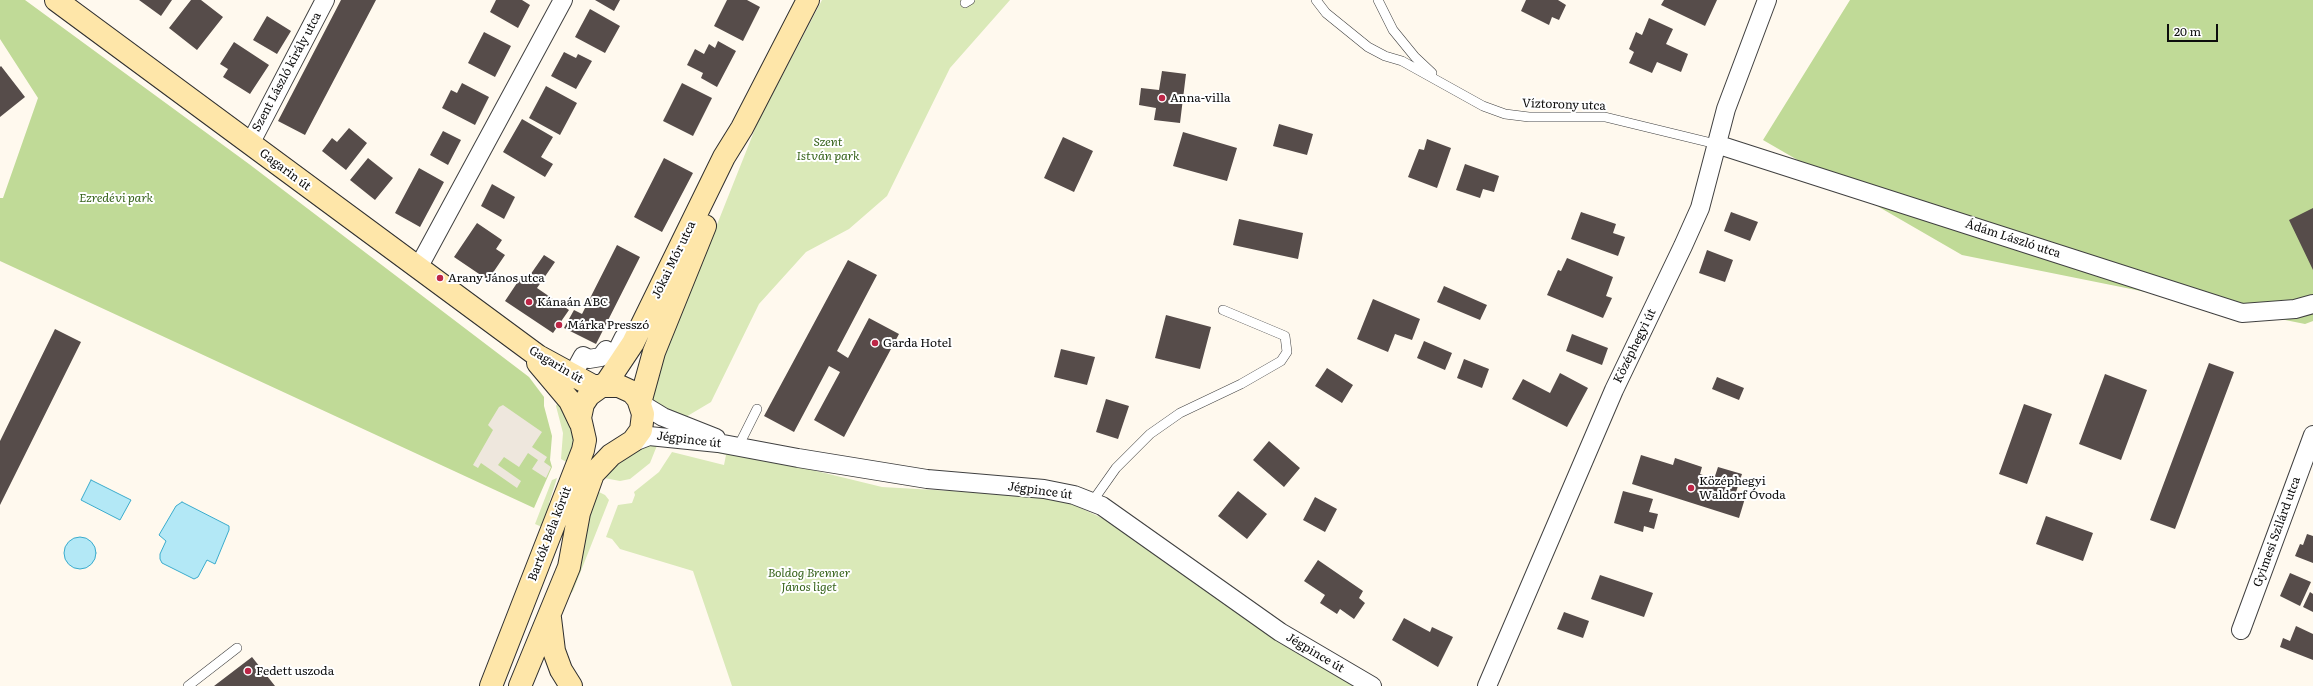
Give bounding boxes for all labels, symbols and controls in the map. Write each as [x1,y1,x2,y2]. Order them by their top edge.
street label: Szent László király utca [249,10,325,134]
scale bar [2169,16,2220,42]
text: 20 m [2174,22,2201,40]
place label: Anna-villa [1170,91,1230,105]
marker: Anna-villa [1157,93,1167,103]
street label: Víztorony utca [1522,96,1606,114]
park label: Szent István park [796,135,860,163]
street label: Gagarin út [256,146,314,194]
park label: Ezredévi park [79,191,153,205]
street label: Ádám László utca [1963,217,2063,261]
street label: Jókai Mór utca [649,219,699,301]
place label: Arany János utca [448,271,545,285]
marker: Arany János utca [435,273,445,283]
place label: Kánaán ABC [537,295,608,309]
marker: Kánaán ABC [524,297,534,307]
street label: Középhegyi út [1611,306,1659,386]
place label: Márka Presszó [567,318,649,332]
marker: Márka Presszó [554,320,564,330]
place label: Garda Hotel [883,336,952,350]
marker: Garda Hotel [870,338,880,348]
street label: Gagarin út [526,343,586,387]
street label: Jégpince út [656,429,722,451]
place label: Középhegyi Waldorf Óvoda [1699,474,1786,502]
street label: Gyimesi Szilárd utca [2250,475,2304,589]
street label: Jégpince út [1007,479,1073,503]
marker: Középhegyi Waldorf Óvoda [1686,483,1696,493]
street label: Bartók Béla körút [525,485,575,583]
park label: Boldog Brenner János liget [768,566,850,594]
street label: Jégpince út [1283,630,1347,676]
place label: Fedett uszoda [256,664,334,678]
marker: Fedett uszoda [243,666,253,676]

